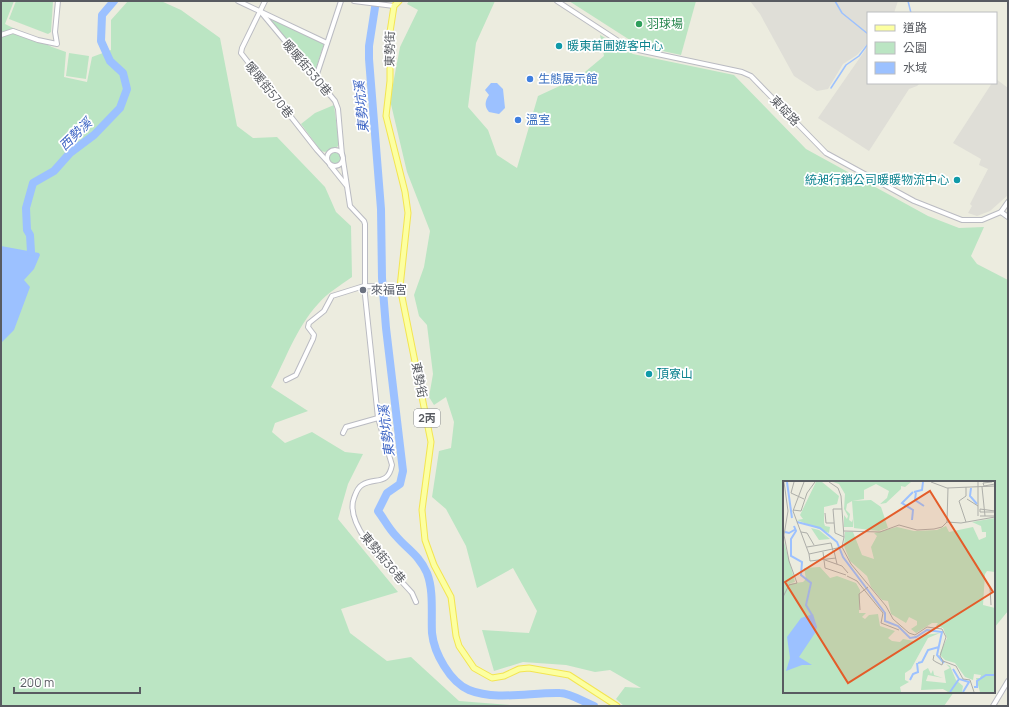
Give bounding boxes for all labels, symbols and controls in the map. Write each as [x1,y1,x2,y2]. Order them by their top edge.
legend [867,12,997,84]
place label: 羽球場 [647,15,683,32]
marker: 羽球場 [634,19,644,29]
text: 道路 [903,19,927,36]
street label: 東勢街 [381,31,398,67]
street label: 暖暖街530巷 [279,36,336,100]
place label: 暖東苗圃遊客中心 [567,37,663,54]
text: 公園 [903,39,927,56]
marker: 暖東苗圃遊客中心 [554,41,564,51]
street label: 暖暖街570巷 [241,58,297,122]
text: 水域 [903,59,927,76]
place label: 生態展示館 [538,70,598,87]
marker: 生態展示館 [525,74,535,84]
water label: 東勢坑溪 [350,78,372,134]
street label: 東碇路 [767,92,804,130]
place label: 溫室 [526,111,550,128]
water label: 西勢溪 [55,113,97,154]
marker: 溫室 [513,115,523,125]
place label: 統昶行銷公司暖暖物流中心 [805,171,949,188]
marker: 統昶行銷公司暖暖物流中心 [952,175,962,185]
place label: 來福宮 [371,281,407,298]
marker: 來福宮 [358,285,368,295]
street label: 東勢街 [408,361,431,399]
place label: 頂寮山 [657,365,693,382]
marker: 頂寮山 [644,369,654,379]
water label: 東勢坑溪 [374,402,398,458]
road number: 2丙 [414,409,440,427]
inset map [783,481,995,693]
street label: 東勢街36巷 [357,528,410,587]
scale bar [14,669,140,695]
text: 200 m [20,674,54,691]

